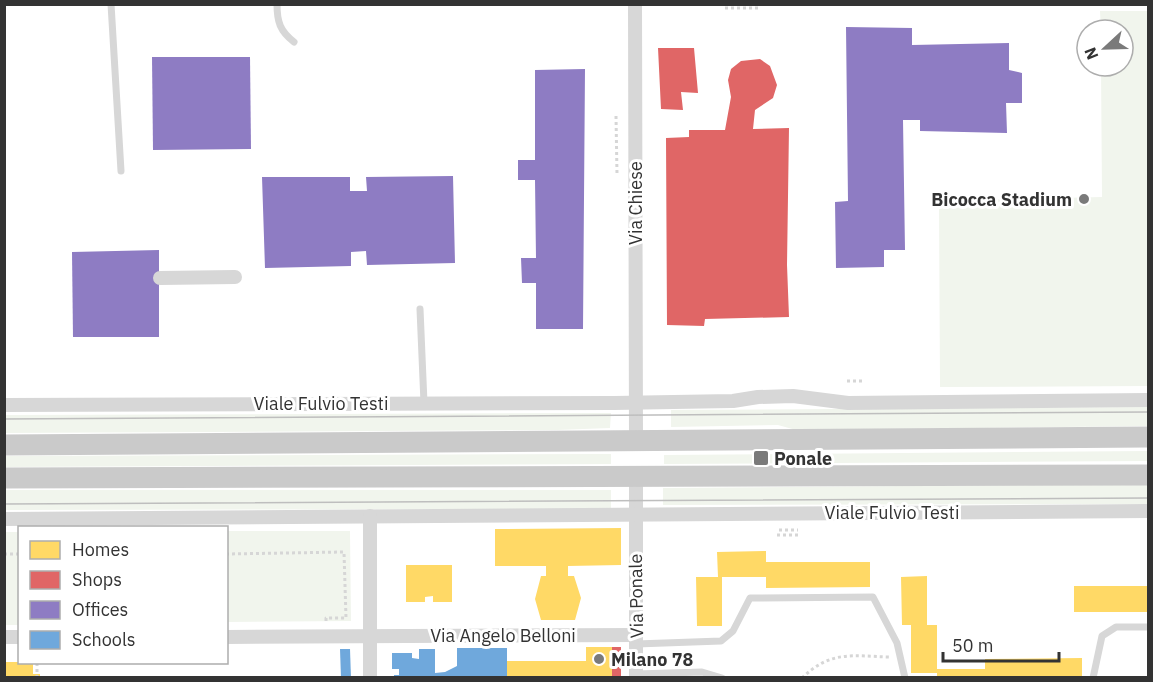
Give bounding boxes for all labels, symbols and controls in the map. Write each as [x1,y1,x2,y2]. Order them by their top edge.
north arrow [1075,18,1135,78]
text: N [1080,44,1103,63]
street label: Via Chiese [624,161,647,245]
place label: Bicocca Stadium [931,188,1072,211]
marker: Bicocca Stadium [1077,192,1091,206]
street label: Viale Fulvio Testi [254,392,388,415]
place label: Ponale [774,447,832,470]
marker: Ponale [752,449,770,467]
street label: Viale Fulvio Testi [825,501,959,524]
legend [18,526,228,664]
text: Homes [72,538,129,561]
street label: Via Ponale [624,553,648,638]
text: Shops [72,568,122,591]
text: Offices [72,598,128,621]
street label: Via Angelo Belloni [430,624,576,647]
scale bar [943,625,1058,663]
text: Schools [72,628,136,651]
text: 50 m [952,634,994,657]
place label: Milano 78 [611,648,694,671]
marker: Milano 78 [592,652,606,666]

